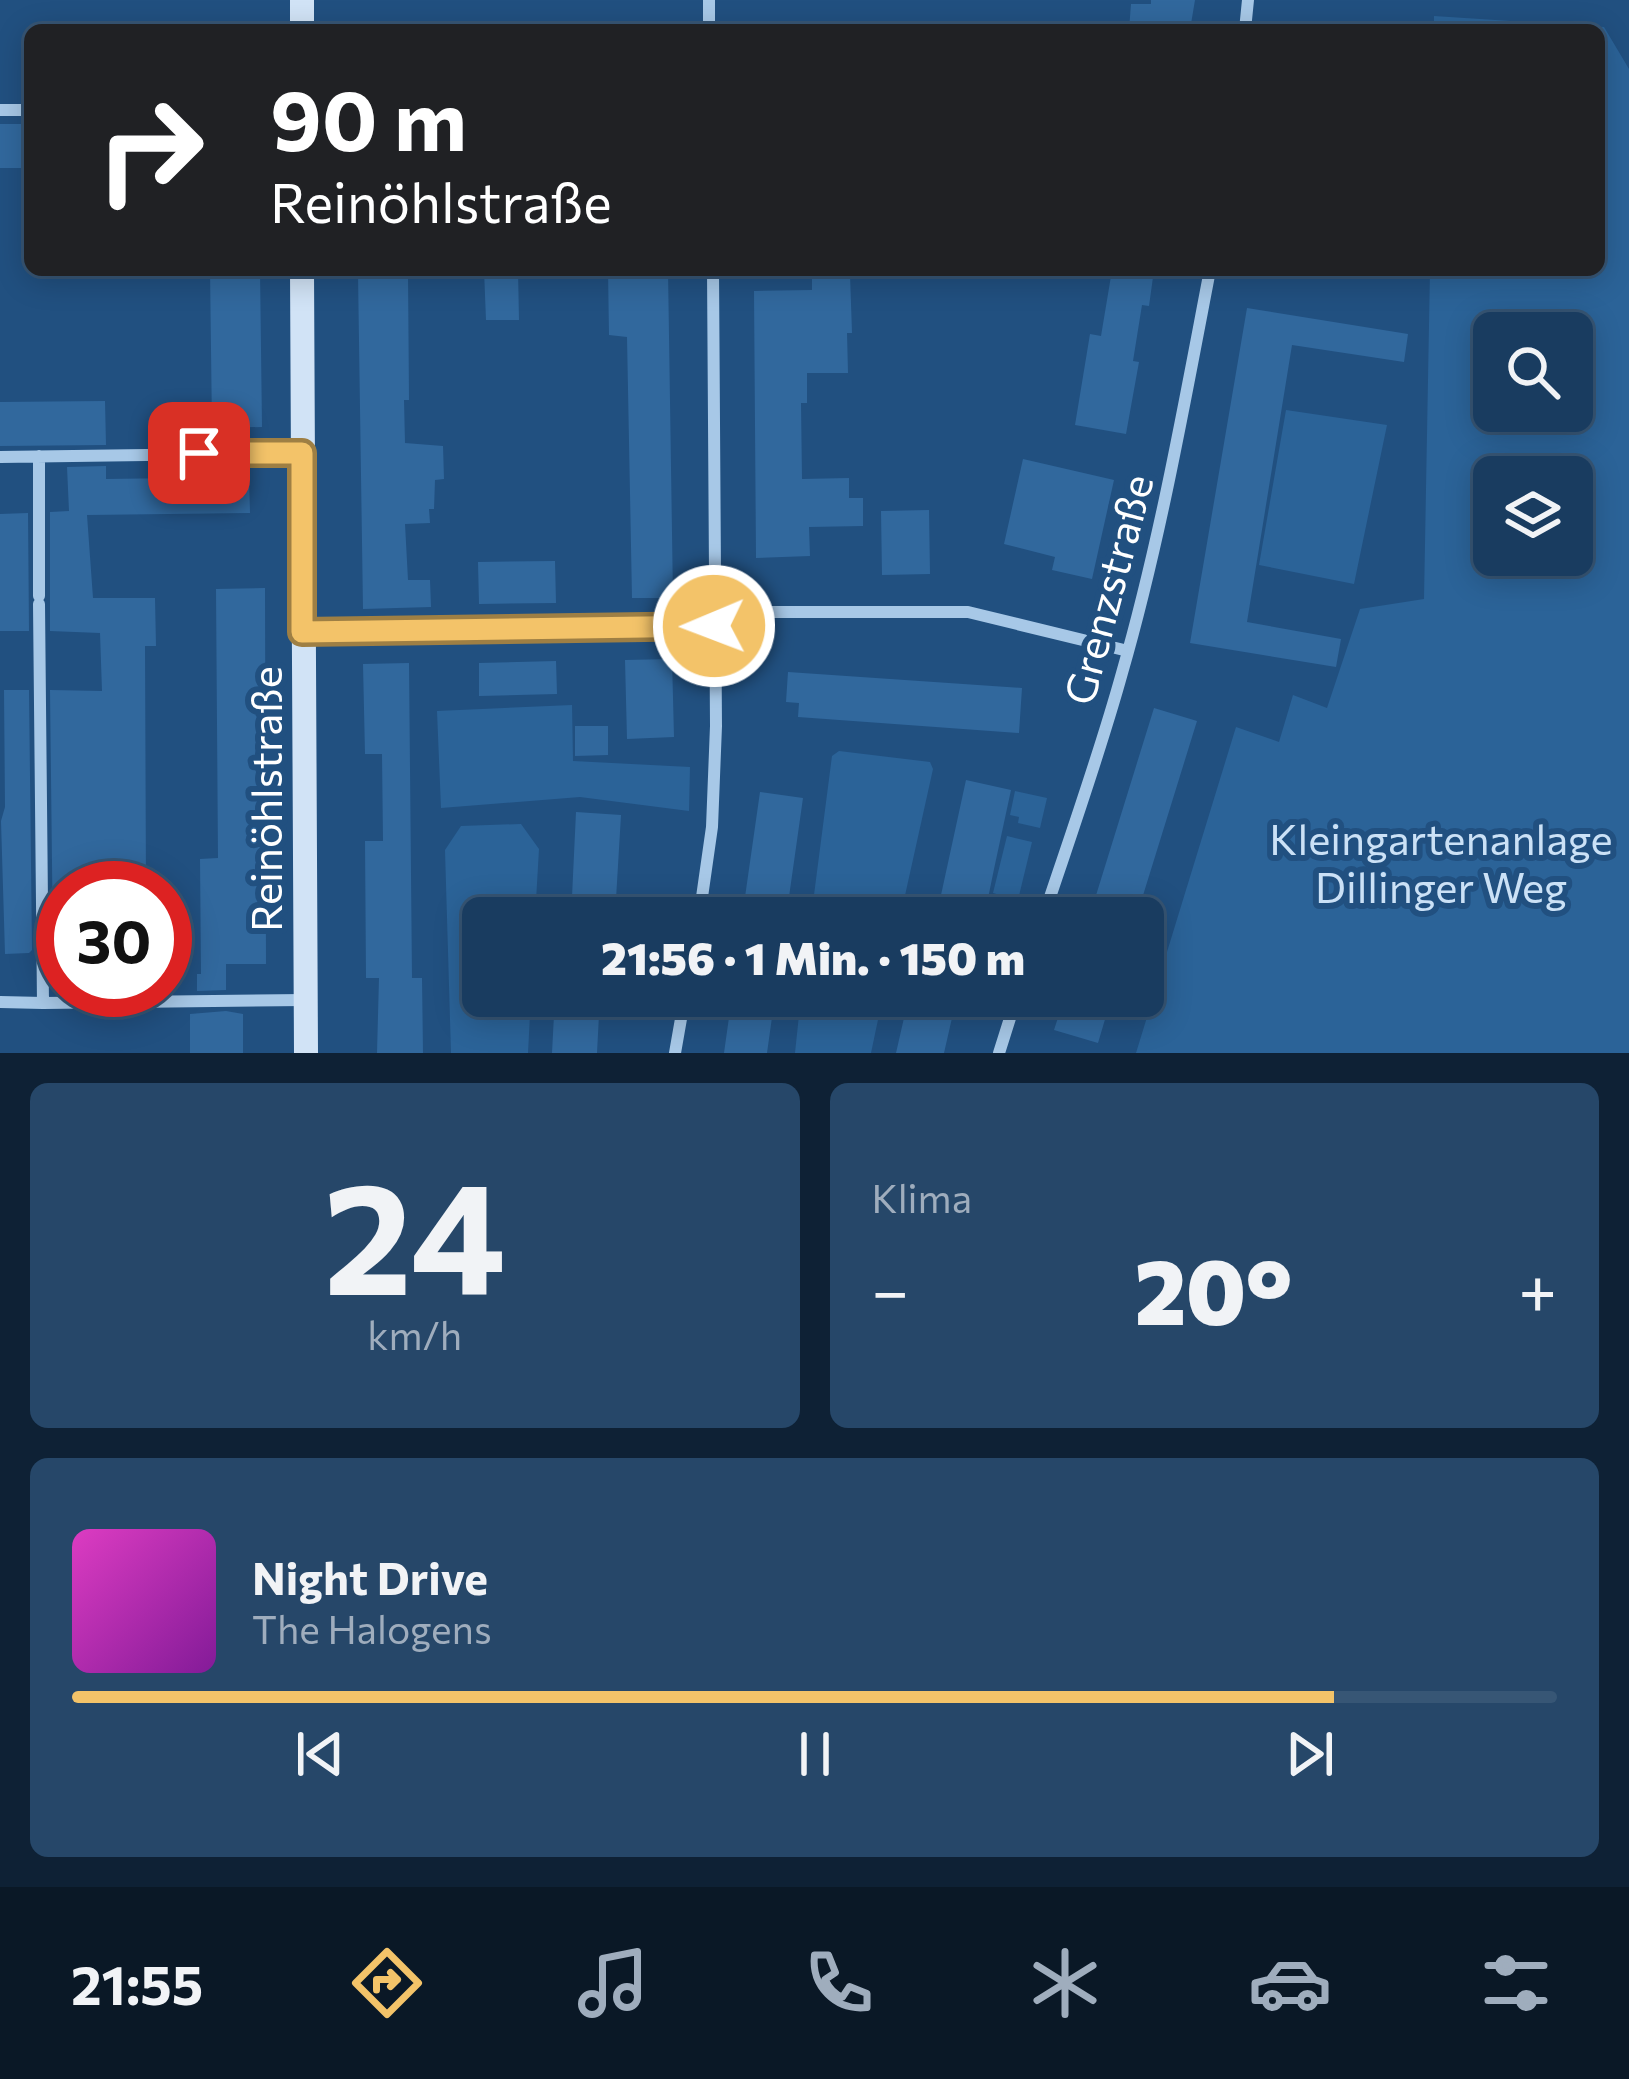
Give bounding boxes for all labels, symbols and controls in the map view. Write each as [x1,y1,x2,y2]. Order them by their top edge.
text: 90 m [270,66,467,168]
icon: right [72,72,228,228]
text: Reinöhlstraße [270,168,612,234]
map controls [1473,312,1593,576]
button: search [1473,312,1593,432]
pin [148,402,250,504]
icon: arrive [166,420,232,486]
button: layers [1473,456,1593,576]
street label: Grenzstraße [1051,468,1163,710]
position arrow [651,563,777,689]
street label: Reinöhlstraße [239,666,291,932]
park label: Kleingartenanlage Dillinger Weg [1269,812,1613,912]
speed limit sign: 30 [36,861,192,1017]
text: 21:56 · 1 Min. · 150 m [601,929,1025,984]
text: 24 [324,1136,506,1327]
text: Klima [872,1173,972,1221]
text: 20° [1135,1233,1293,1344]
text: − [872,1248,909,1329]
text: + [1518,1248,1557,1329]
text: km/h [367,1310,462,1358]
text: Night Drive [252,1549,488,1604]
text: The Halogens [252,1604,492,1652]
icon: previous [287,1721,353,1787]
icon: pause [782,1721,848,1787]
icon: next [1277,1721,1343,1787]
icon: directions [345,1941,429,2025]
icon: music [571,1941,655,2025]
icon: phone [797,1941,881,2025]
icon: climate [1023,1941,1107,2025]
icon: car [1248,1941,1332,2025]
icon: filters [1474,1941,1558,2025]
text: 21:55 [71,1950,203,2016]

